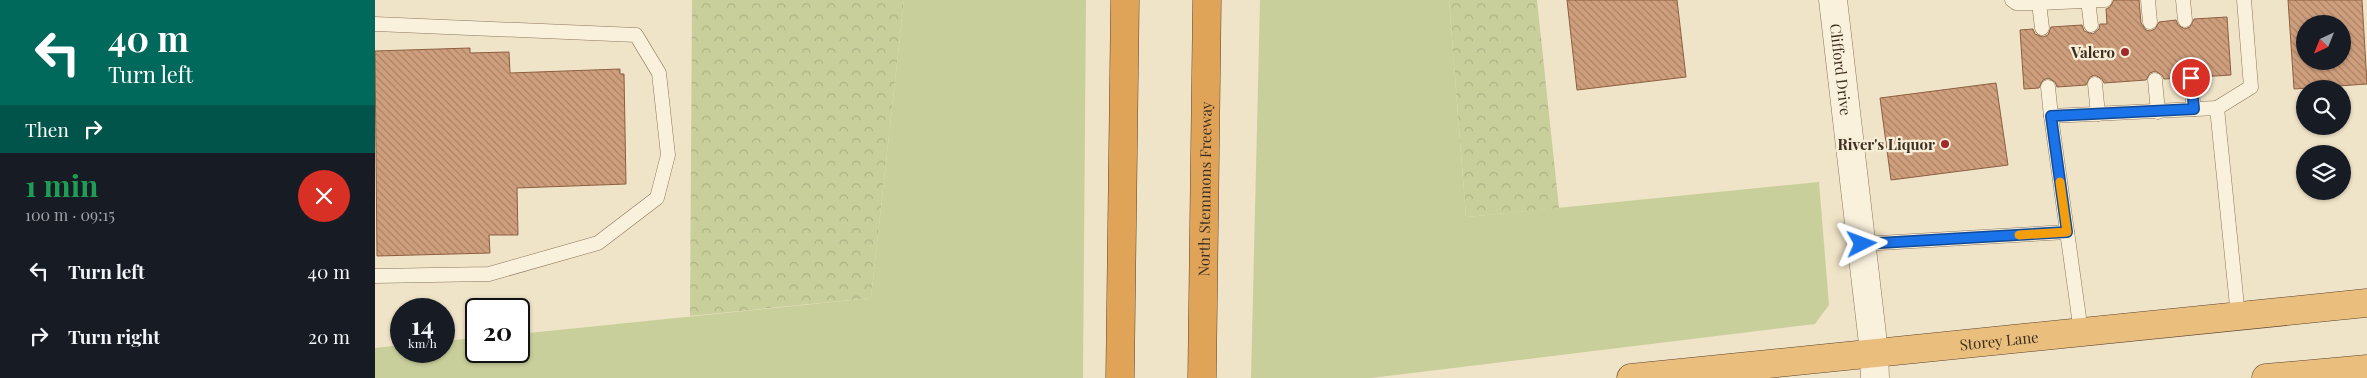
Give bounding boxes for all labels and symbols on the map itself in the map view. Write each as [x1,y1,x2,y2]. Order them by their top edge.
north arrow [2296,15,2351,70]
street label: Clifford Drive [1826,22,1856,117]
place label: Valero [2070,42,2115,62]
marker: Valero [2119,46,2131,58]
pin [2170,57,2212,99]
street label: North Stemmons Freeway [1193,101,1216,277]
place label: River's Liquor [1837,134,1935,154]
marker: River's Liquor [1939,138,1951,150]
position arrow [1835,217,1887,269]
speed limit sign: 20 [465,298,530,363]
street label: Storey Lane [1959,327,2040,354]

